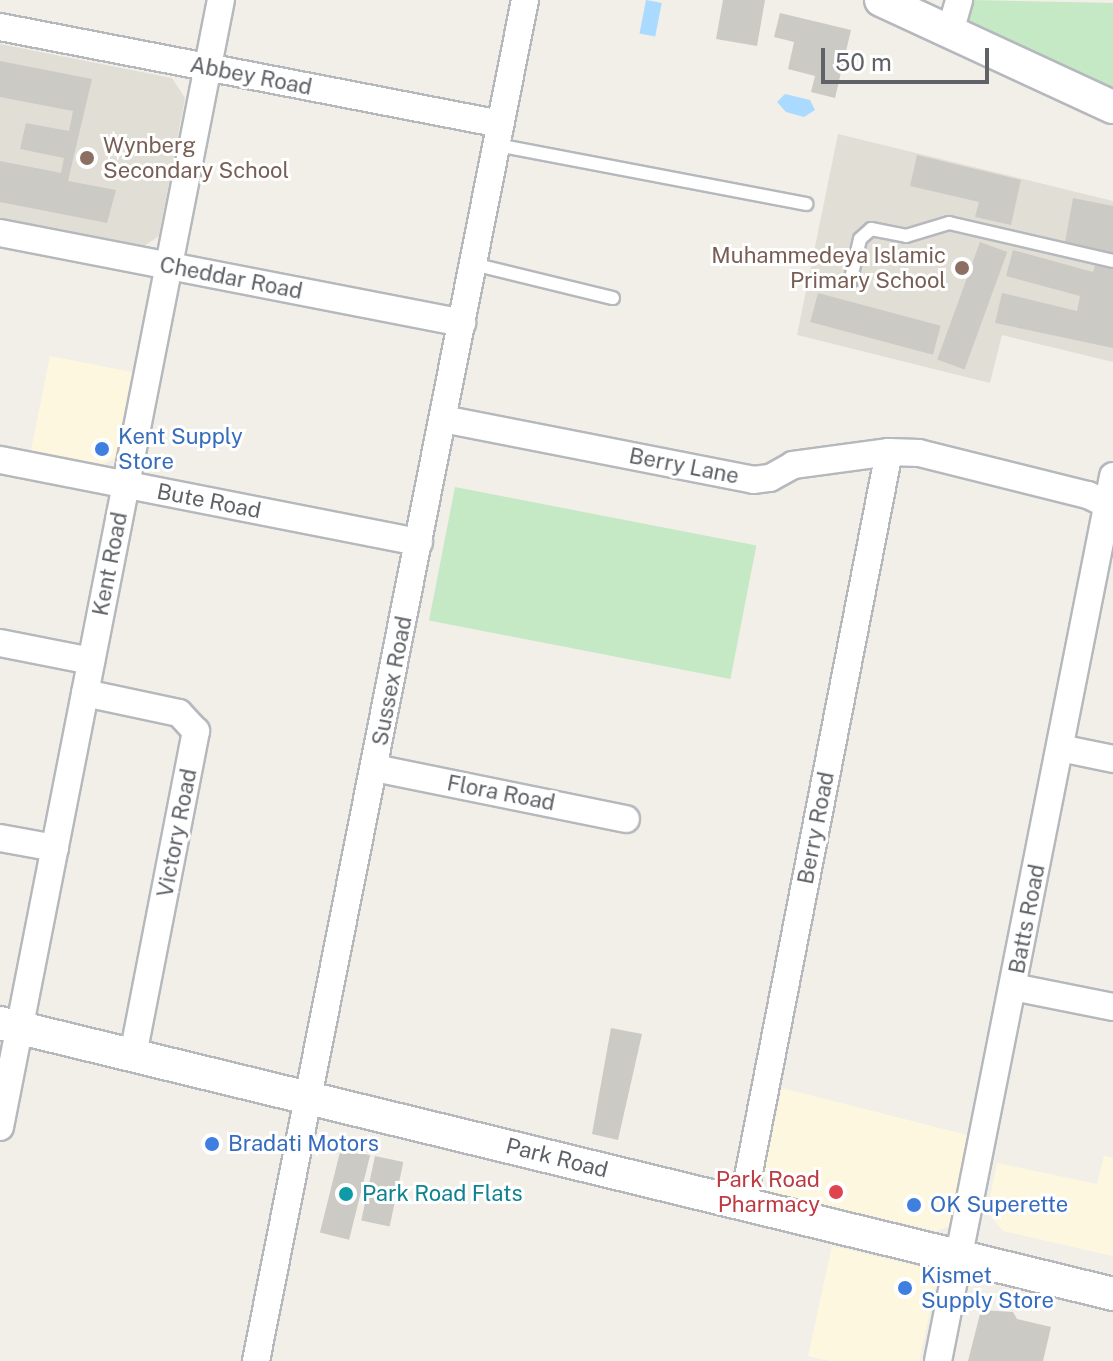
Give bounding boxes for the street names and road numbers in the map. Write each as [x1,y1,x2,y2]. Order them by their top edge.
street label: Abbey Road [188,51,314,101]
street label: Cheddar Road [157,251,305,305]
street label: Berry Lane [627,442,741,490]
street label: Bute Road [155,478,263,524]
street label: Kent Road [87,510,133,618]
street label: Sussex Road [367,614,417,748]
street label: Victory Road [152,766,202,900]
street label: Flora Road [445,770,557,816]
street label: Berry Road [792,770,840,886]
street label: Batts Road [1003,862,1051,976]
street label: Park Road [503,1133,611,1183]

